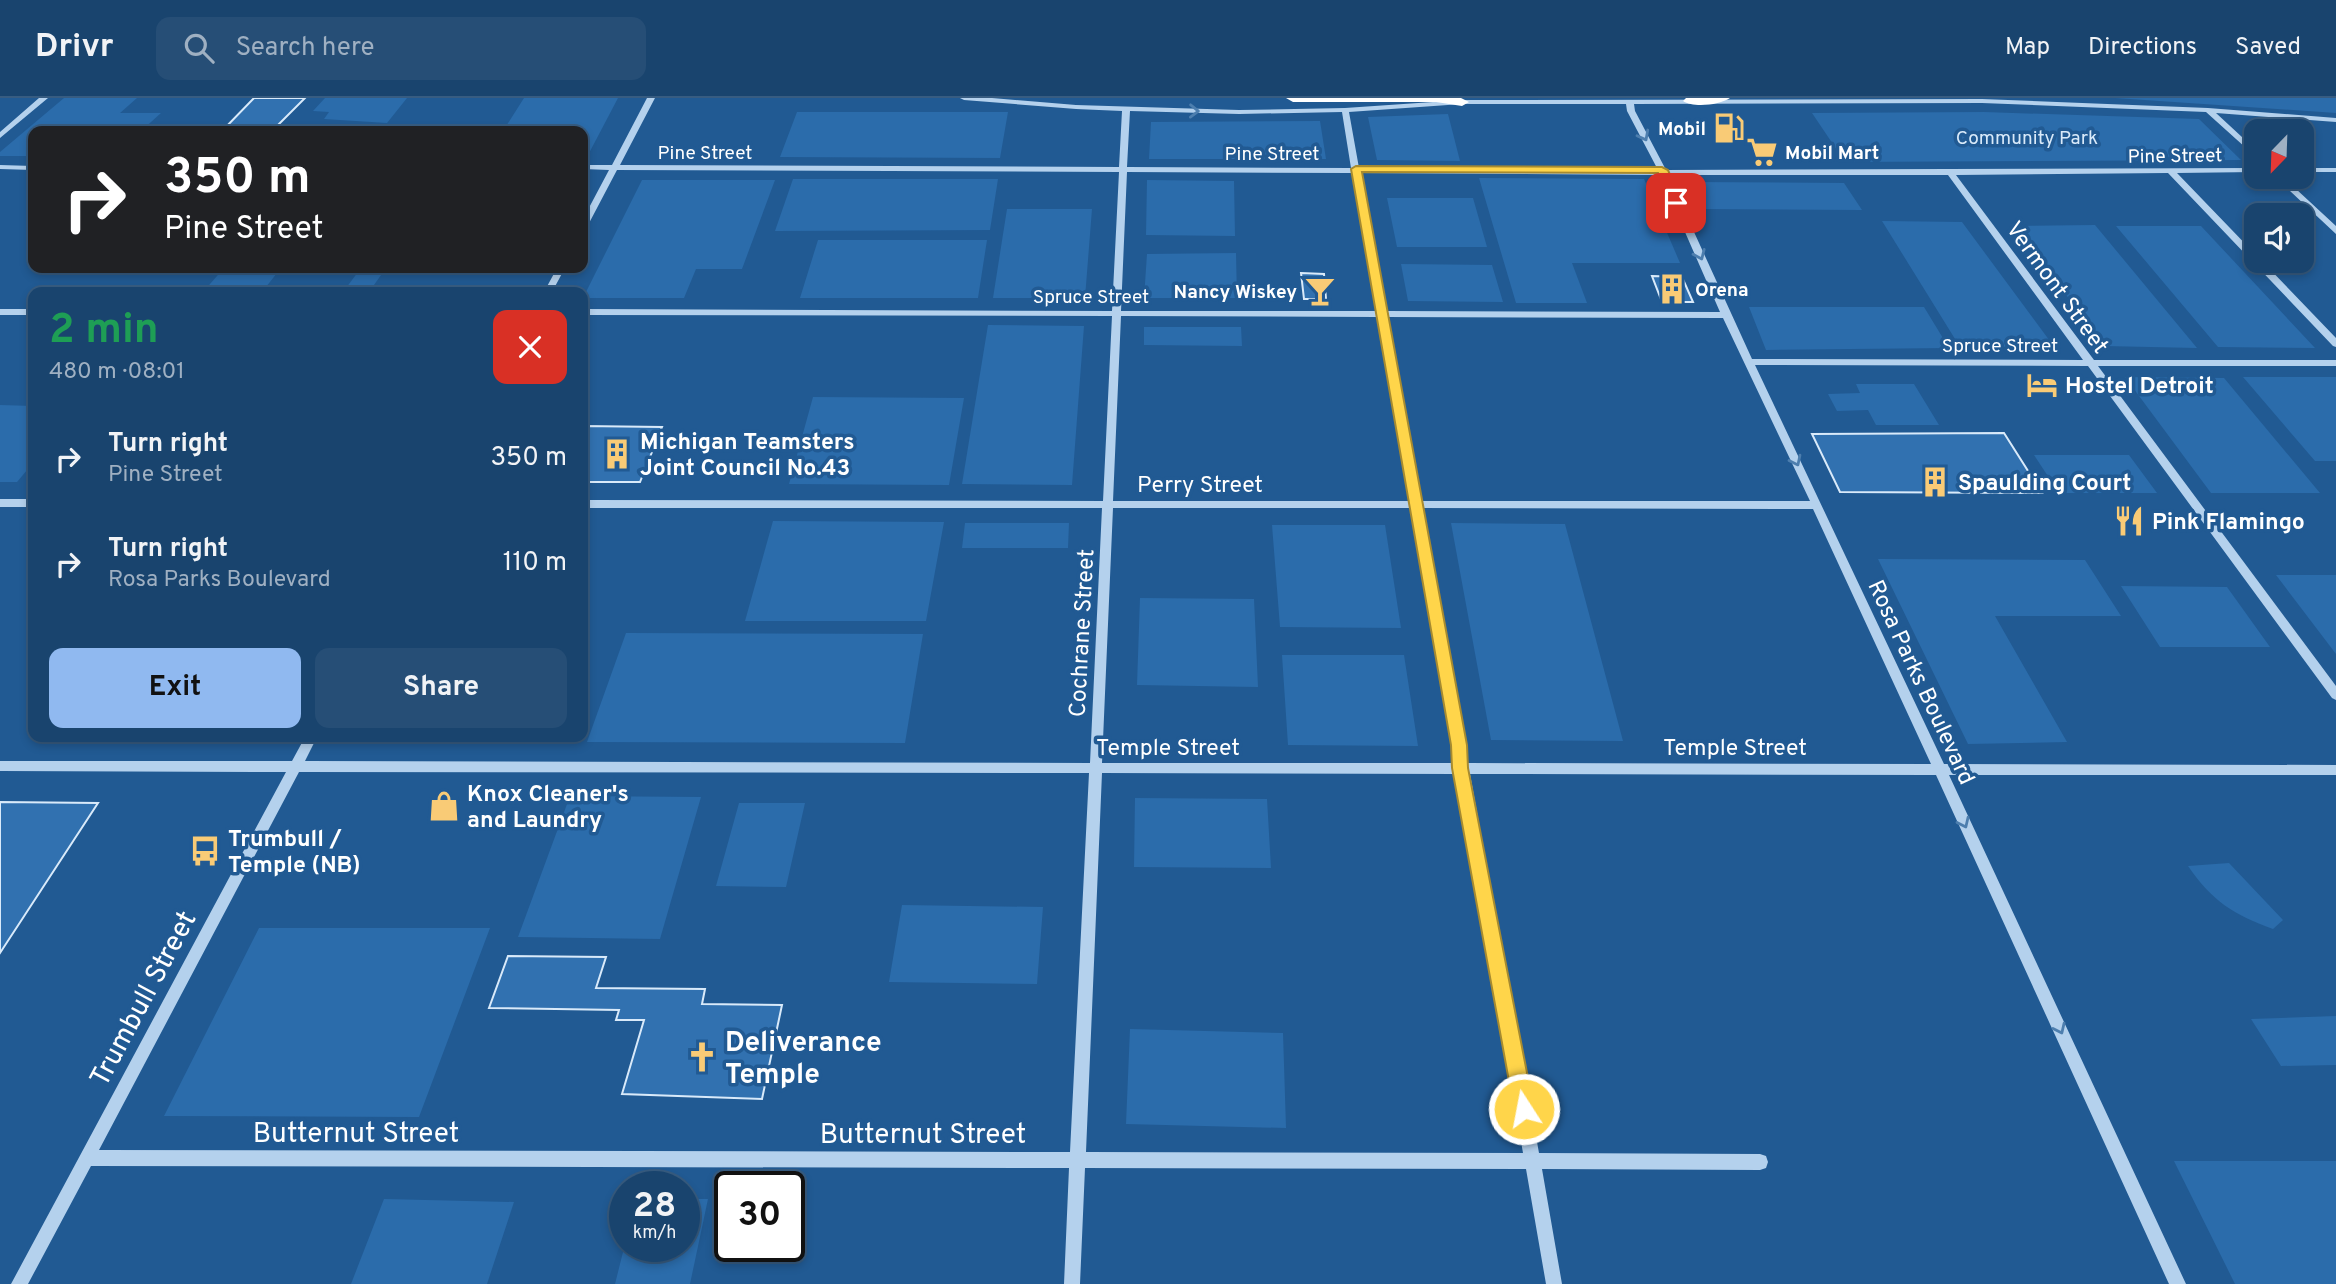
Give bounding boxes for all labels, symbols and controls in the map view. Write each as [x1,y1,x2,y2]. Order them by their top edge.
search box [156,17,646,80]
text: Drivr [35,27,114,69]
icon: search [180,29,218,67]
text: Search here [236,32,375,65]
text: Map [2005,33,2050,63]
text: Directions [2088,33,2197,63]
text: Saved [2235,33,2301,63]
one-way arrow [1189,103,1200,118]
fuel station icon: Mobil [1712,111,1746,145]
place label: Mobil [1658,118,1706,142]
north arrow [2244,119,2314,189]
map controls [2244,119,2314,273]
park label: Community Park [1956,127,2098,151]
one-way arrow [1636,129,1650,141]
supermarket icon: Mobil Mart [1745,135,1779,169]
street label: Pine Street [658,142,752,166]
place label: Mobil Mart [1785,142,1879,166]
street label: Pine Street [1225,143,1319,167]
street label: Pine Street [2127,144,2223,170]
text: 350 m [164,149,311,211]
icon: right [49,154,140,245]
pin [1646,173,1706,233]
icon: arrive [1657,184,1695,222]
button: sound [2244,203,2314,273]
text: Pine Street [164,210,324,250]
street label: Vermont Street [1998,217,2114,360]
one-way arrow [1691,248,1705,260]
building icon: Orena [1655,272,1689,306]
bar icon: Nancy Wiskey [1303,274,1337,308]
place label: Orena [1695,279,1749,303]
place label: Nancy Wiskey [1174,281,1297,305]
street label: Spruce Street [1033,286,1149,310]
text: 2 min [49,305,159,358]
button: close [493,310,567,384]
street label: Spruce Street [1942,335,2058,359]
text: 480 m · 08:01 [49,358,185,387]
hotel icon: Hostel Detroit [2025,368,2059,402]
place label: Hostel Detroit [2065,373,2214,402]
text: Turn right [108,428,228,461]
place label: Michigan Teamsters Joint Council No.43 [640,429,854,484]
building icon: Michigan Teamsters Joint Council No.43 [600,437,634,471]
icon: right [49,440,87,478]
text: 350 m [490,442,567,475]
one-way arrow [1787,454,1801,466]
text: Pine Street [108,461,223,490]
building icon: Spaulding Court [1918,465,1952,499]
place label: Spaulding Court [1958,470,2131,499]
street label: Perry Street [1137,472,1263,501]
restaurant icon: Pink Flamingo [2112,504,2146,538]
place label: Pink Flamingo [2152,509,2305,538]
text: Turn right [108,533,228,566]
icon: right [49,545,87,583]
text: 110 m [503,547,567,580]
street label: Cochrane Street [1065,548,1102,718]
text: Rosa Parks Boulevard [108,566,331,595]
street label: Rosa Parks Boulevard [1860,576,1980,790]
button: Exit [49,648,301,728]
button: Share [315,648,567,728]
street label: Temple Street [1096,735,1240,764]
street label: Temple Street [1663,735,1807,764]
place label: Knox Cleaner's and Laundry [467,781,629,836]
shop icon: Knox Cleaner's and Laundry [427,789,461,823]
one-way arrow [1956,816,1970,828]
place label: Trumbull / Temple (NB) [228,826,361,881]
bus stop icon: Trumbull / Temple (NB) [188,834,222,868]
street label: Trumbull Street [83,905,206,1094]
one-way arrow [2052,1022,2066,1035]
place label: Deliverance Temple [725,1026,882,1094]
church icon: Deliverance Temple [685,1040,719,1074]
position arrow [1487,1072,1561,1146]
street label: Butternut Street [253,1117,459,1153]
street label: Butternut Street [820,1118,1026,1154]
speed limit sign: 30 [714,1171,805,1262]
text: 28 [633,1185,676,1229]
text: km/h [633,1222,676,1245]

